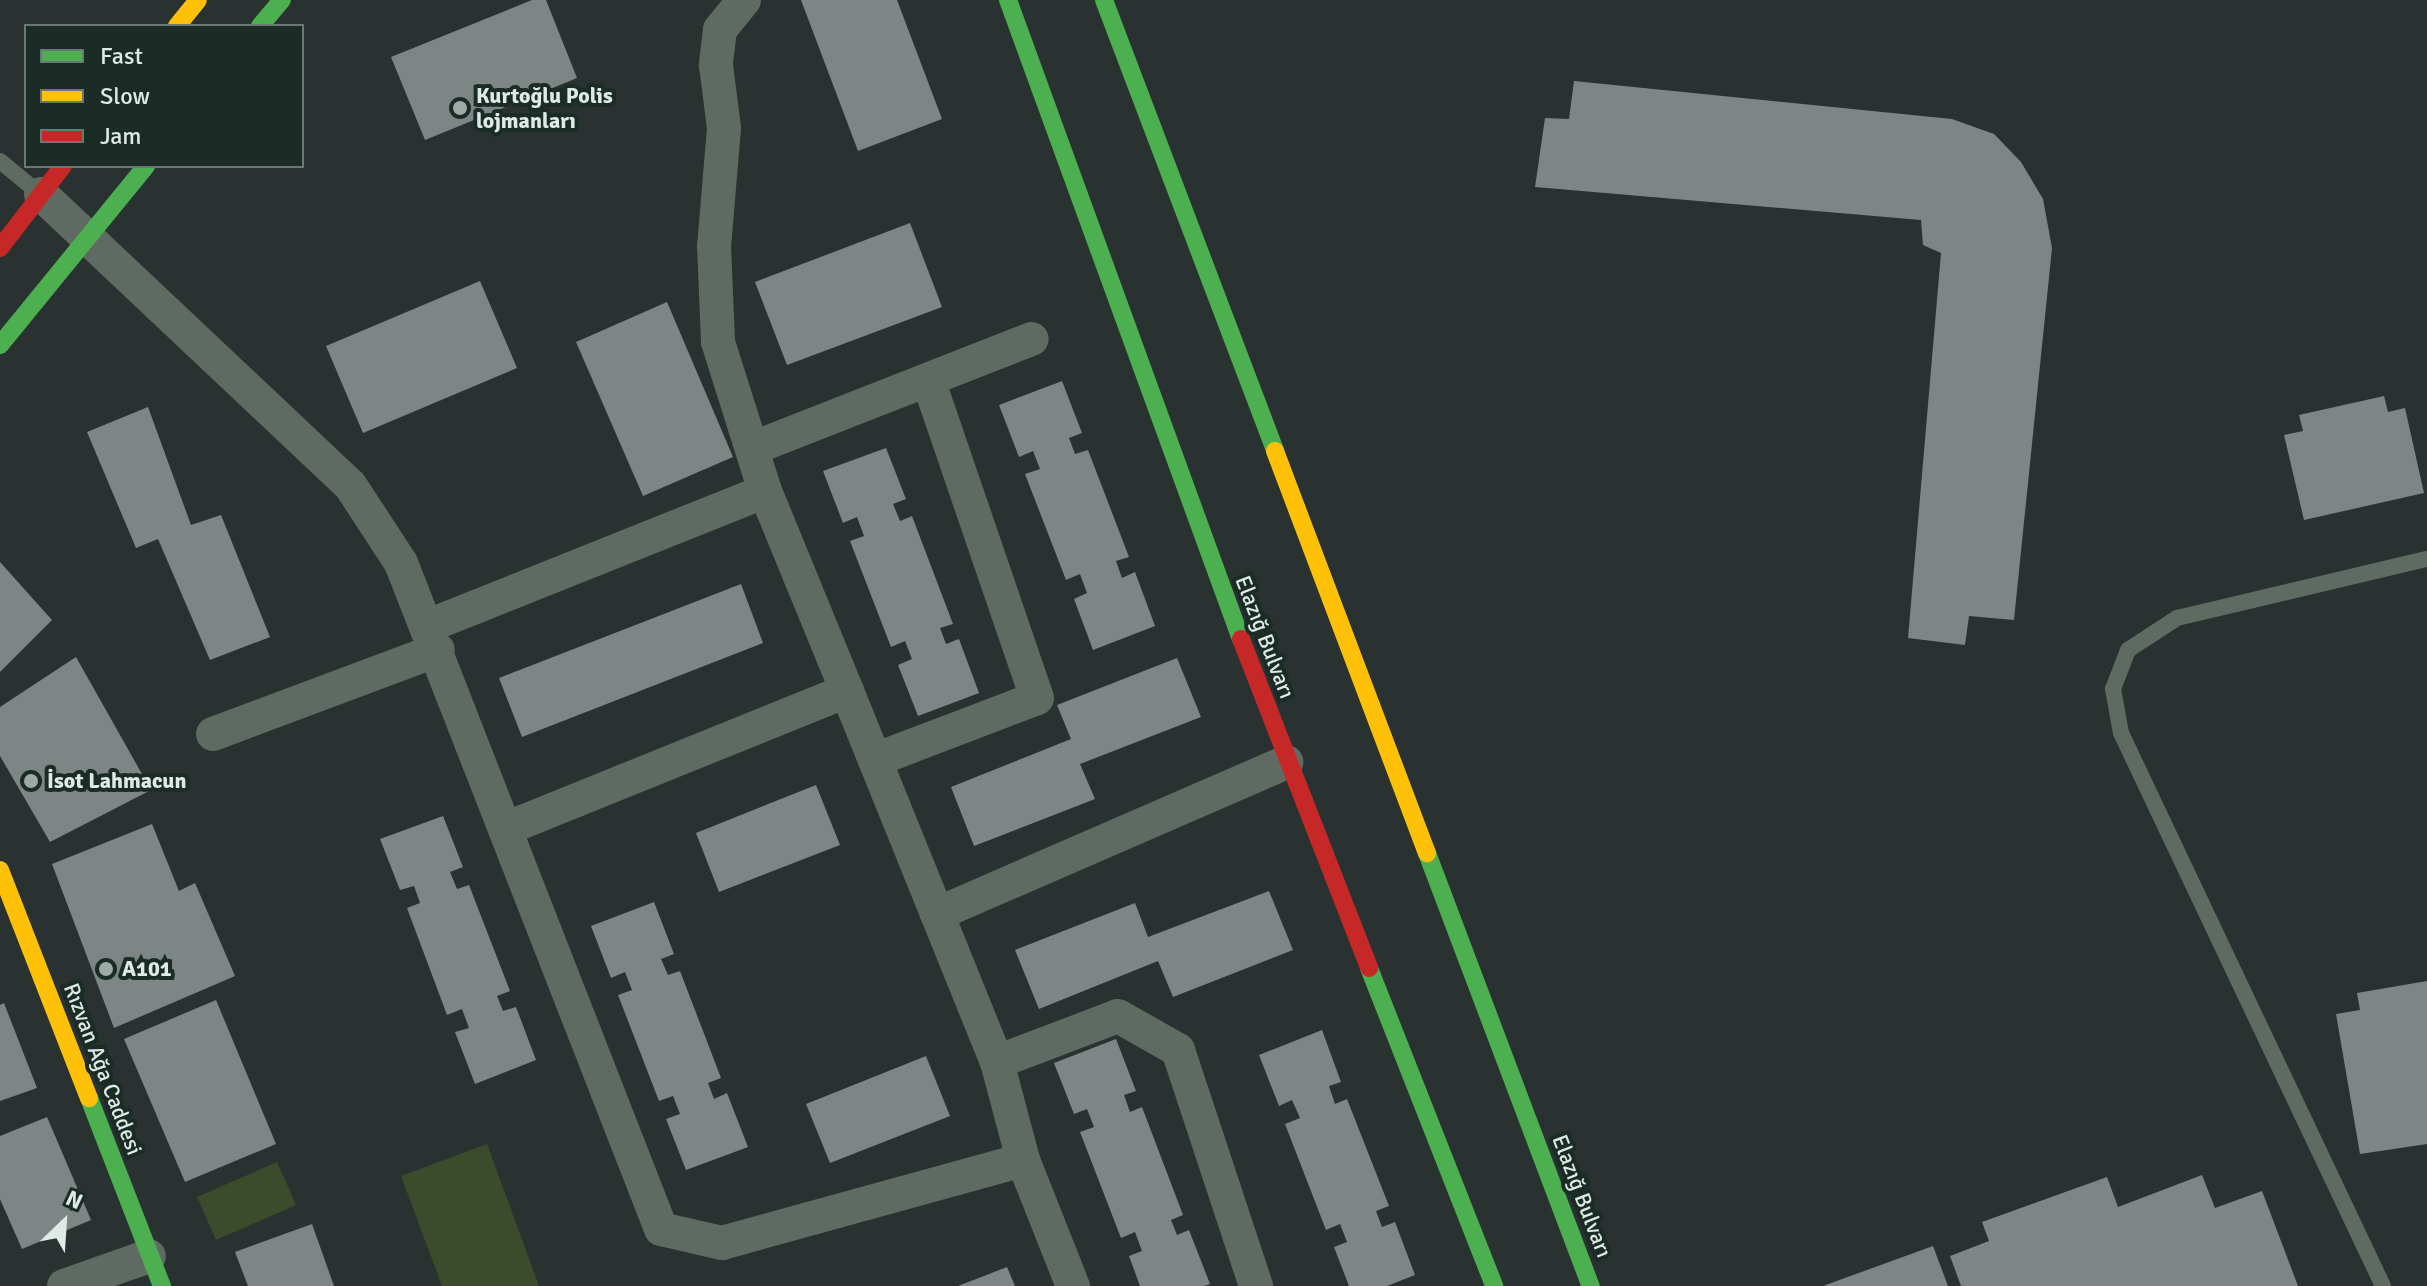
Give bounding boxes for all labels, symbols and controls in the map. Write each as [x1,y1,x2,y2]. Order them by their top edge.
legend [24,24,304,168]
text: Fast [100,41,143,71]
text: Slow [100,81,150,111]
place label: Kurtoğlu Polis lojmanları [476,82,613,134]
marker: Kurtoğlu Polis lojmanları [451,99,469,117]
text: Jam [100,121,141,151]
street label: Elazığ Bulvarı [1229,572,1301,702]
place label: İsot Lahmacun [47,768,186,794]
marker: İsot Lahmacun [22,772,40,790]
place label: A101 [122,956,172,982]
marker: A101 [97,960,115,978]
street label: Rızvan Ağa Caddesi [58,979,148,1159]
street label: Elazığ Bulvarı [1546,1131,1618,1261]
north arrow [24,1182,104,1262]
text: N [62,1184,87,1215]

